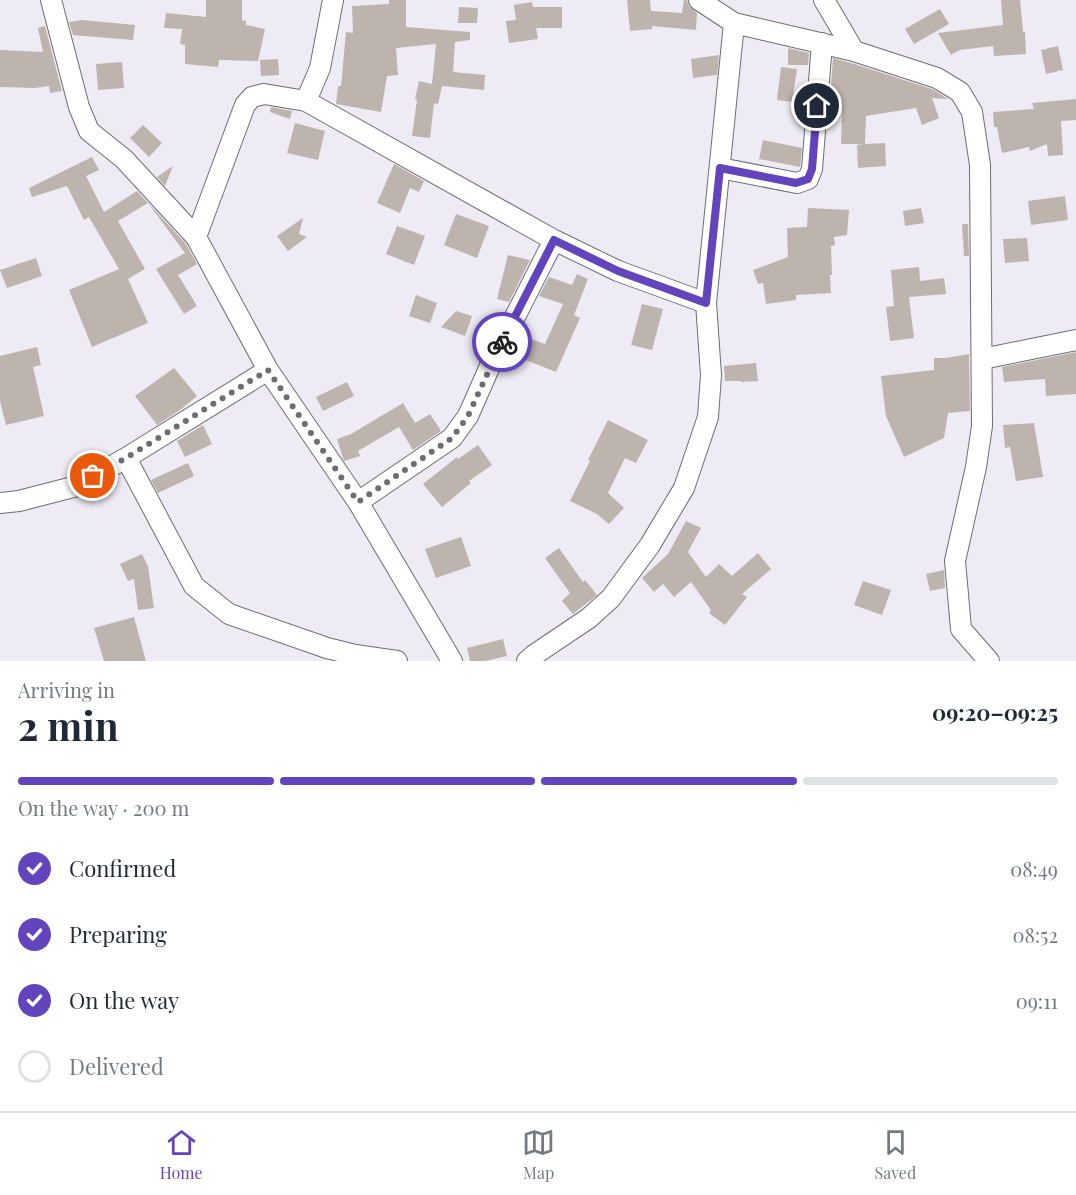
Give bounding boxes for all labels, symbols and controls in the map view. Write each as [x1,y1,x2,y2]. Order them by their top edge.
pin [791,80,842,131]
icon: home [800,89,833,122]
courier [472,312,532,372]
icon: bike [486,326,519,359]
pin [67,450,118,501]
icon: bag [76,459,109,492]
text: Arriving in [18,676,115,703]
text: 09:20–09:25 [932,697,1058,727]
text: 2 min [18,699,119,751]
text: On the way · 200 m [18,794,189,821]
icon: check [18,852,51,885]
text: Confirmed [69,853,176,883]
text: 08:49 [1010,855,1058,882]
icon: check [18,918,51,951]
text: Preparing [69,919,167,949]
text: 08:52 [1012,921,1058,948]
icon: check [18,984,51,1017]
text: On the way [69,985,179,1015]
text: 09:11 [1016,987,1058,1014]
text: Delivered [69,1051,164,1081]
tab: Home [160,1126,203,1183]
tab: Map [522,1126,555,1183]
tab: Saved [875,1126,916,1183]

